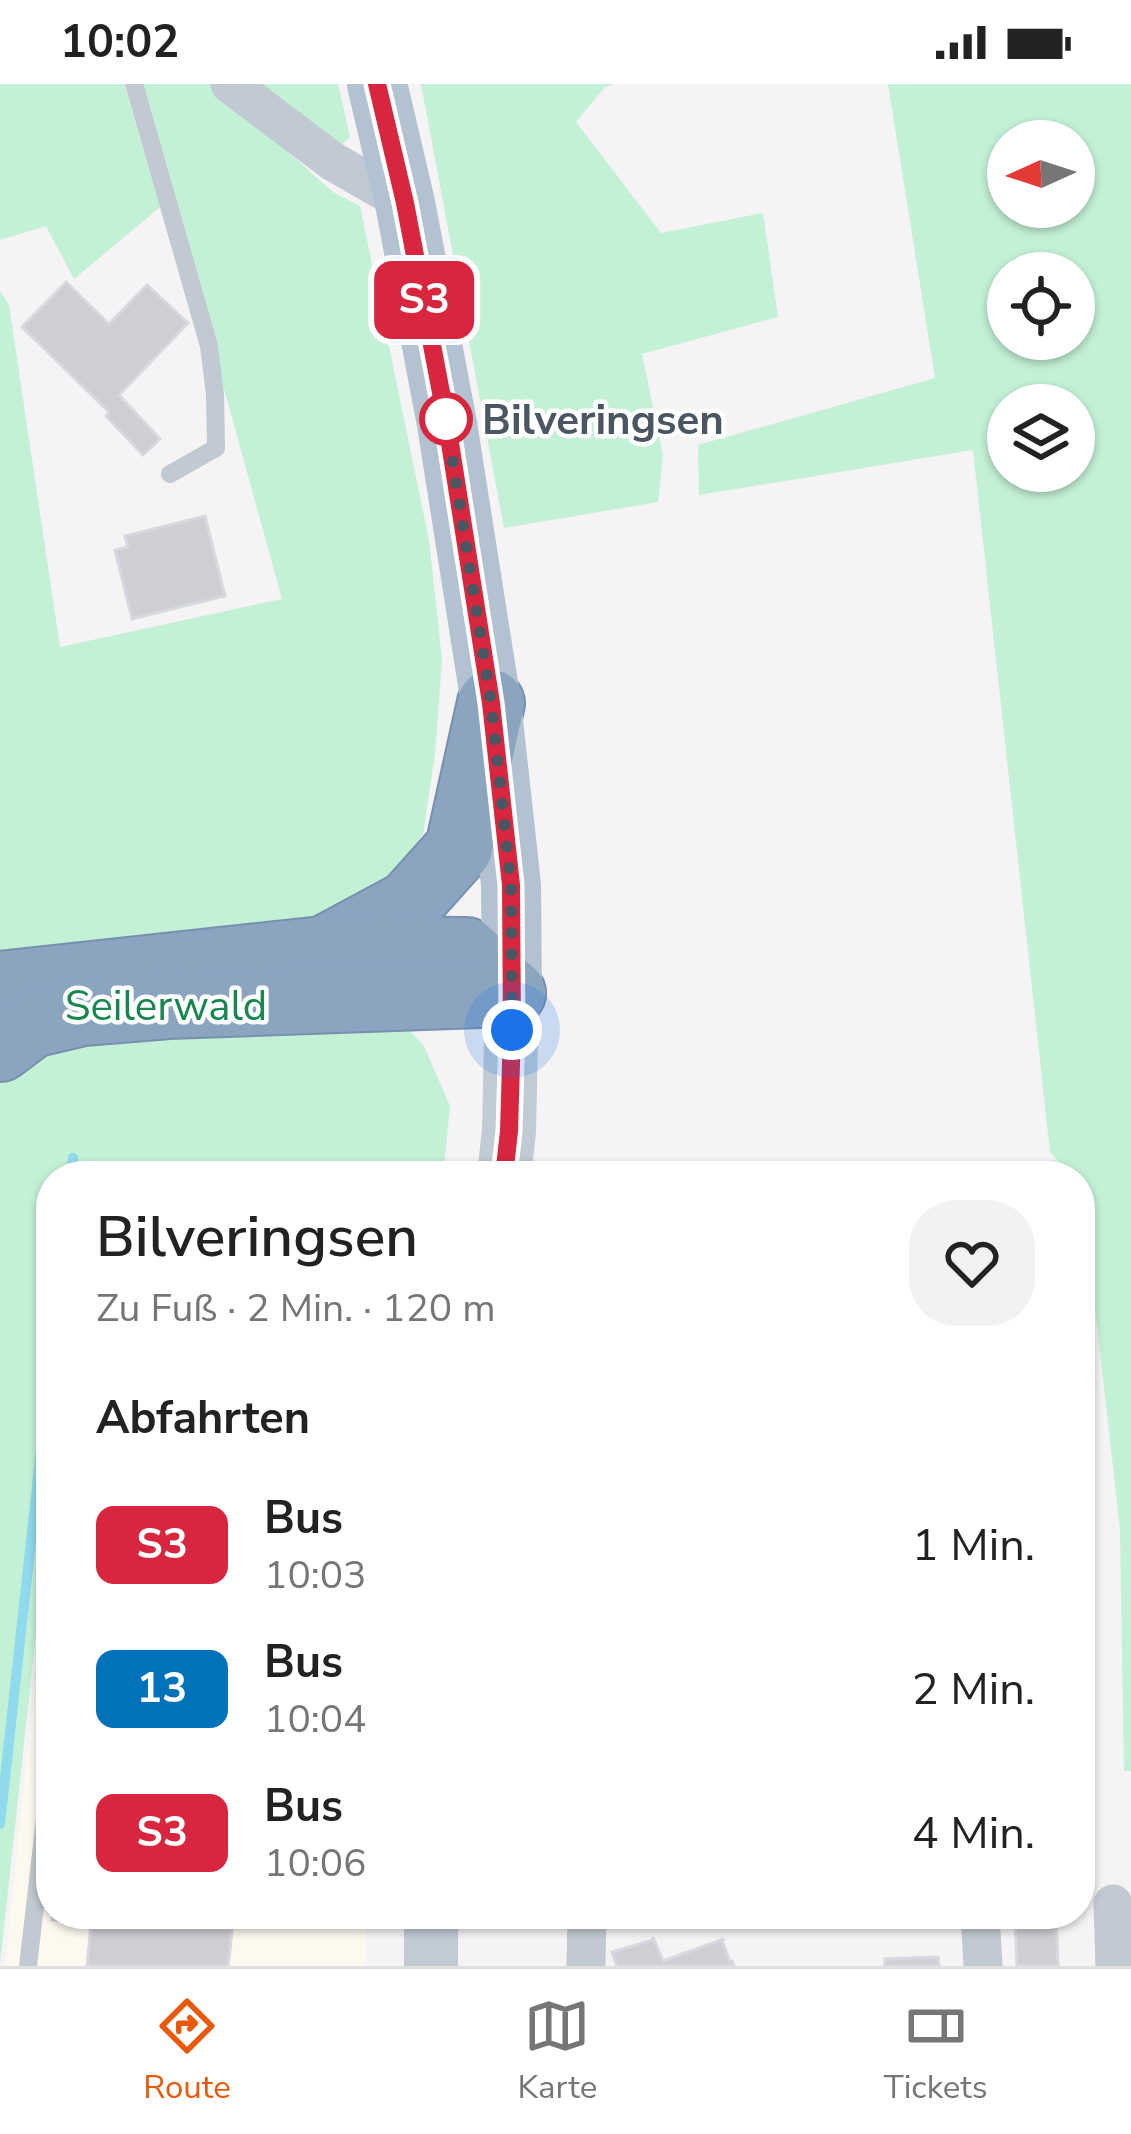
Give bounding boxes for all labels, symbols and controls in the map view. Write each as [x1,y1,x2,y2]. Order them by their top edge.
text: 10:02 [60,12,179,73]
north arrow [987,120,1095,228]
map controls [987,120,1095,492]
button: locate [987,252,1095,360]
line badge: S3 [370,261,478,339]
text: S3 [398,271,450,328]
button: layers [987,384,1095,492]
place label: Bilveringsen [482,392,724,449]
marker: Bilveringsen [421,394,471,444]
park label: Seilerwald [65,978,267,1035]
your location [482,1000,542,1060]
text: Bilveringsen [96,1198,418,1276]
button: heart [909,1200,1035,1326]
text: Zu Fuß · 2 Min. · 120 m [96,1282,496,1335]
text: Abfahrten [96,1388,310,1449]
text: Bus [264,1488,343,1549]
text: 1 Min. [912,1515,1035,1576]
text: S3 [136,1516,188,1573]
text: 10:03 [264,1549,367,1602]
text: Bus [264,1632,343,1693]
text: 2 Min. [912,1659,1035,1720]
text: 13 [137,1660,187,1717]
text: 10:04 [264,1693,367,1746]
text: Bus [264,1776,343,1837]
text: 4 Min. [912,1803,1035,1864]
text: S3 [136,1804,188,1861]
text: 10:06 [264,1837,367,1890]
tab: Route [143,1993,231,2110]
tab: Karte [517,1993,597,2110]
tab: Tickets [884,1993,988,2110]

